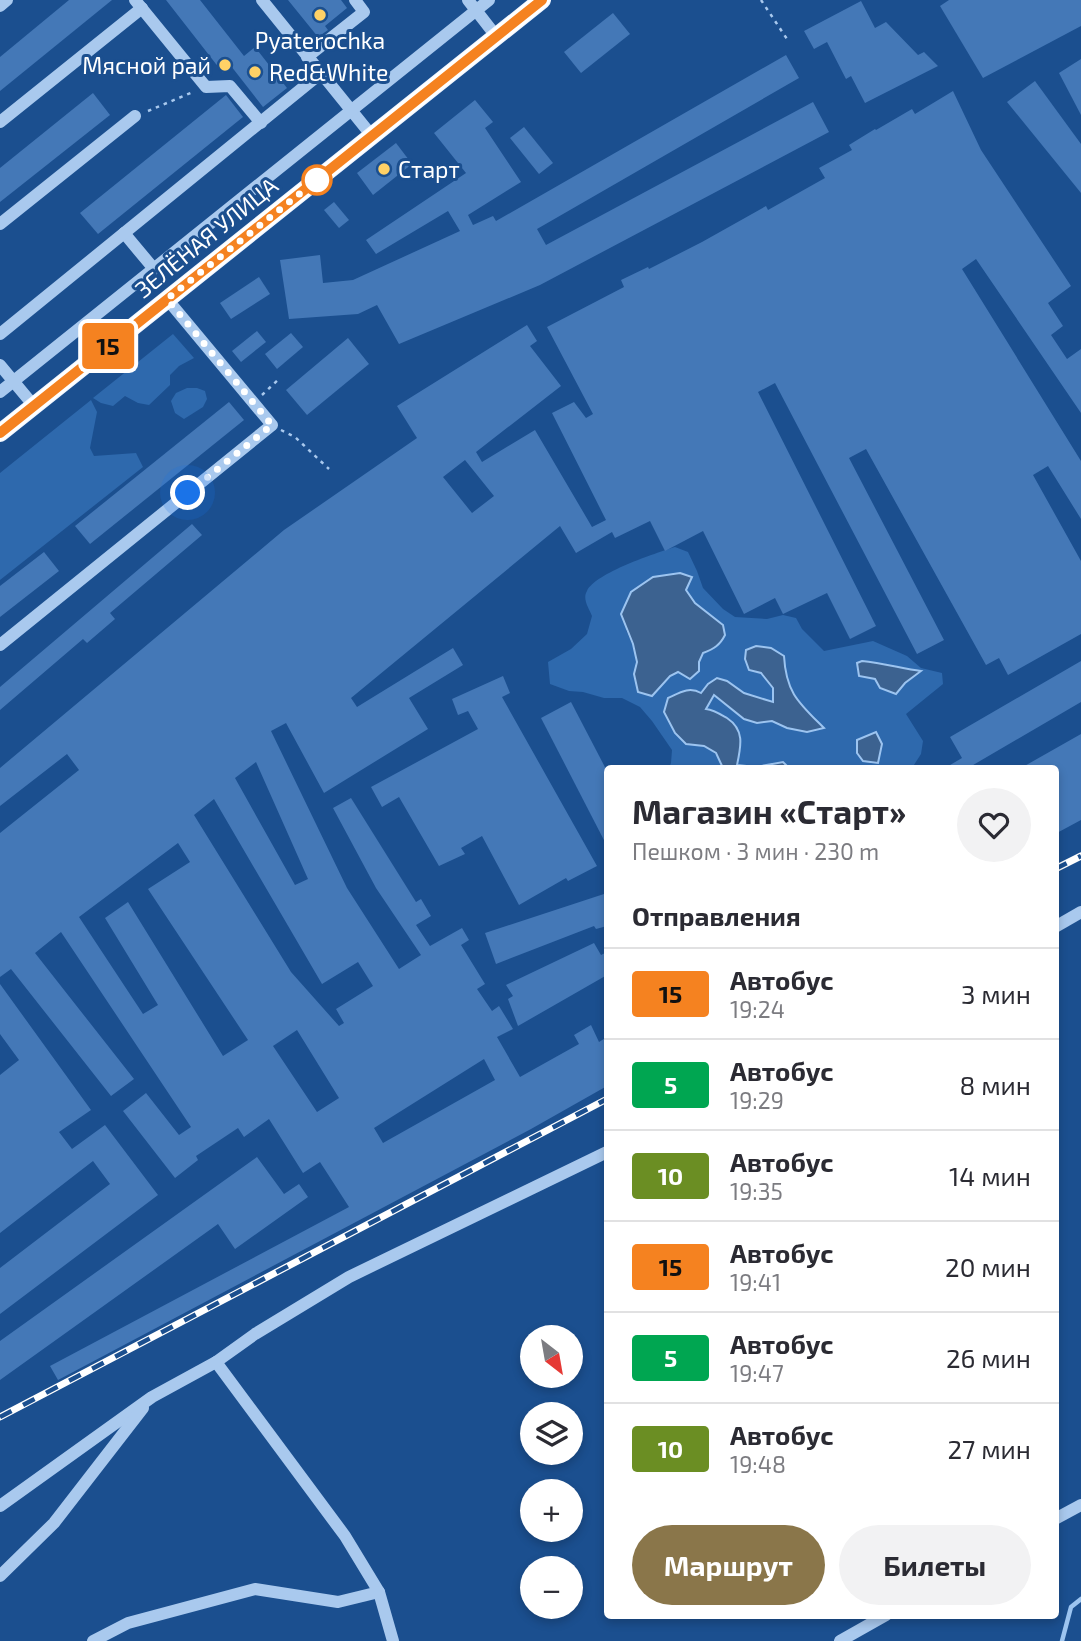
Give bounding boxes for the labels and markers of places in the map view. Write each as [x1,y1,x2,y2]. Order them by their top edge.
marker: Pyaterochka [312,7,328,23]
place label: Pyaterochka [255,26,385,54]
place label: Мясной рай [82,51,211,79]
marker: Мясной рай [217,57,233,73]
place label: Red&White [269,58,388,86]
marker: Red&White [247,64,263,80]
place label: Старт [398,155,460,183]
marker: Старт [376,161,392,177]
unlabelled marker [302,165,332,195]

